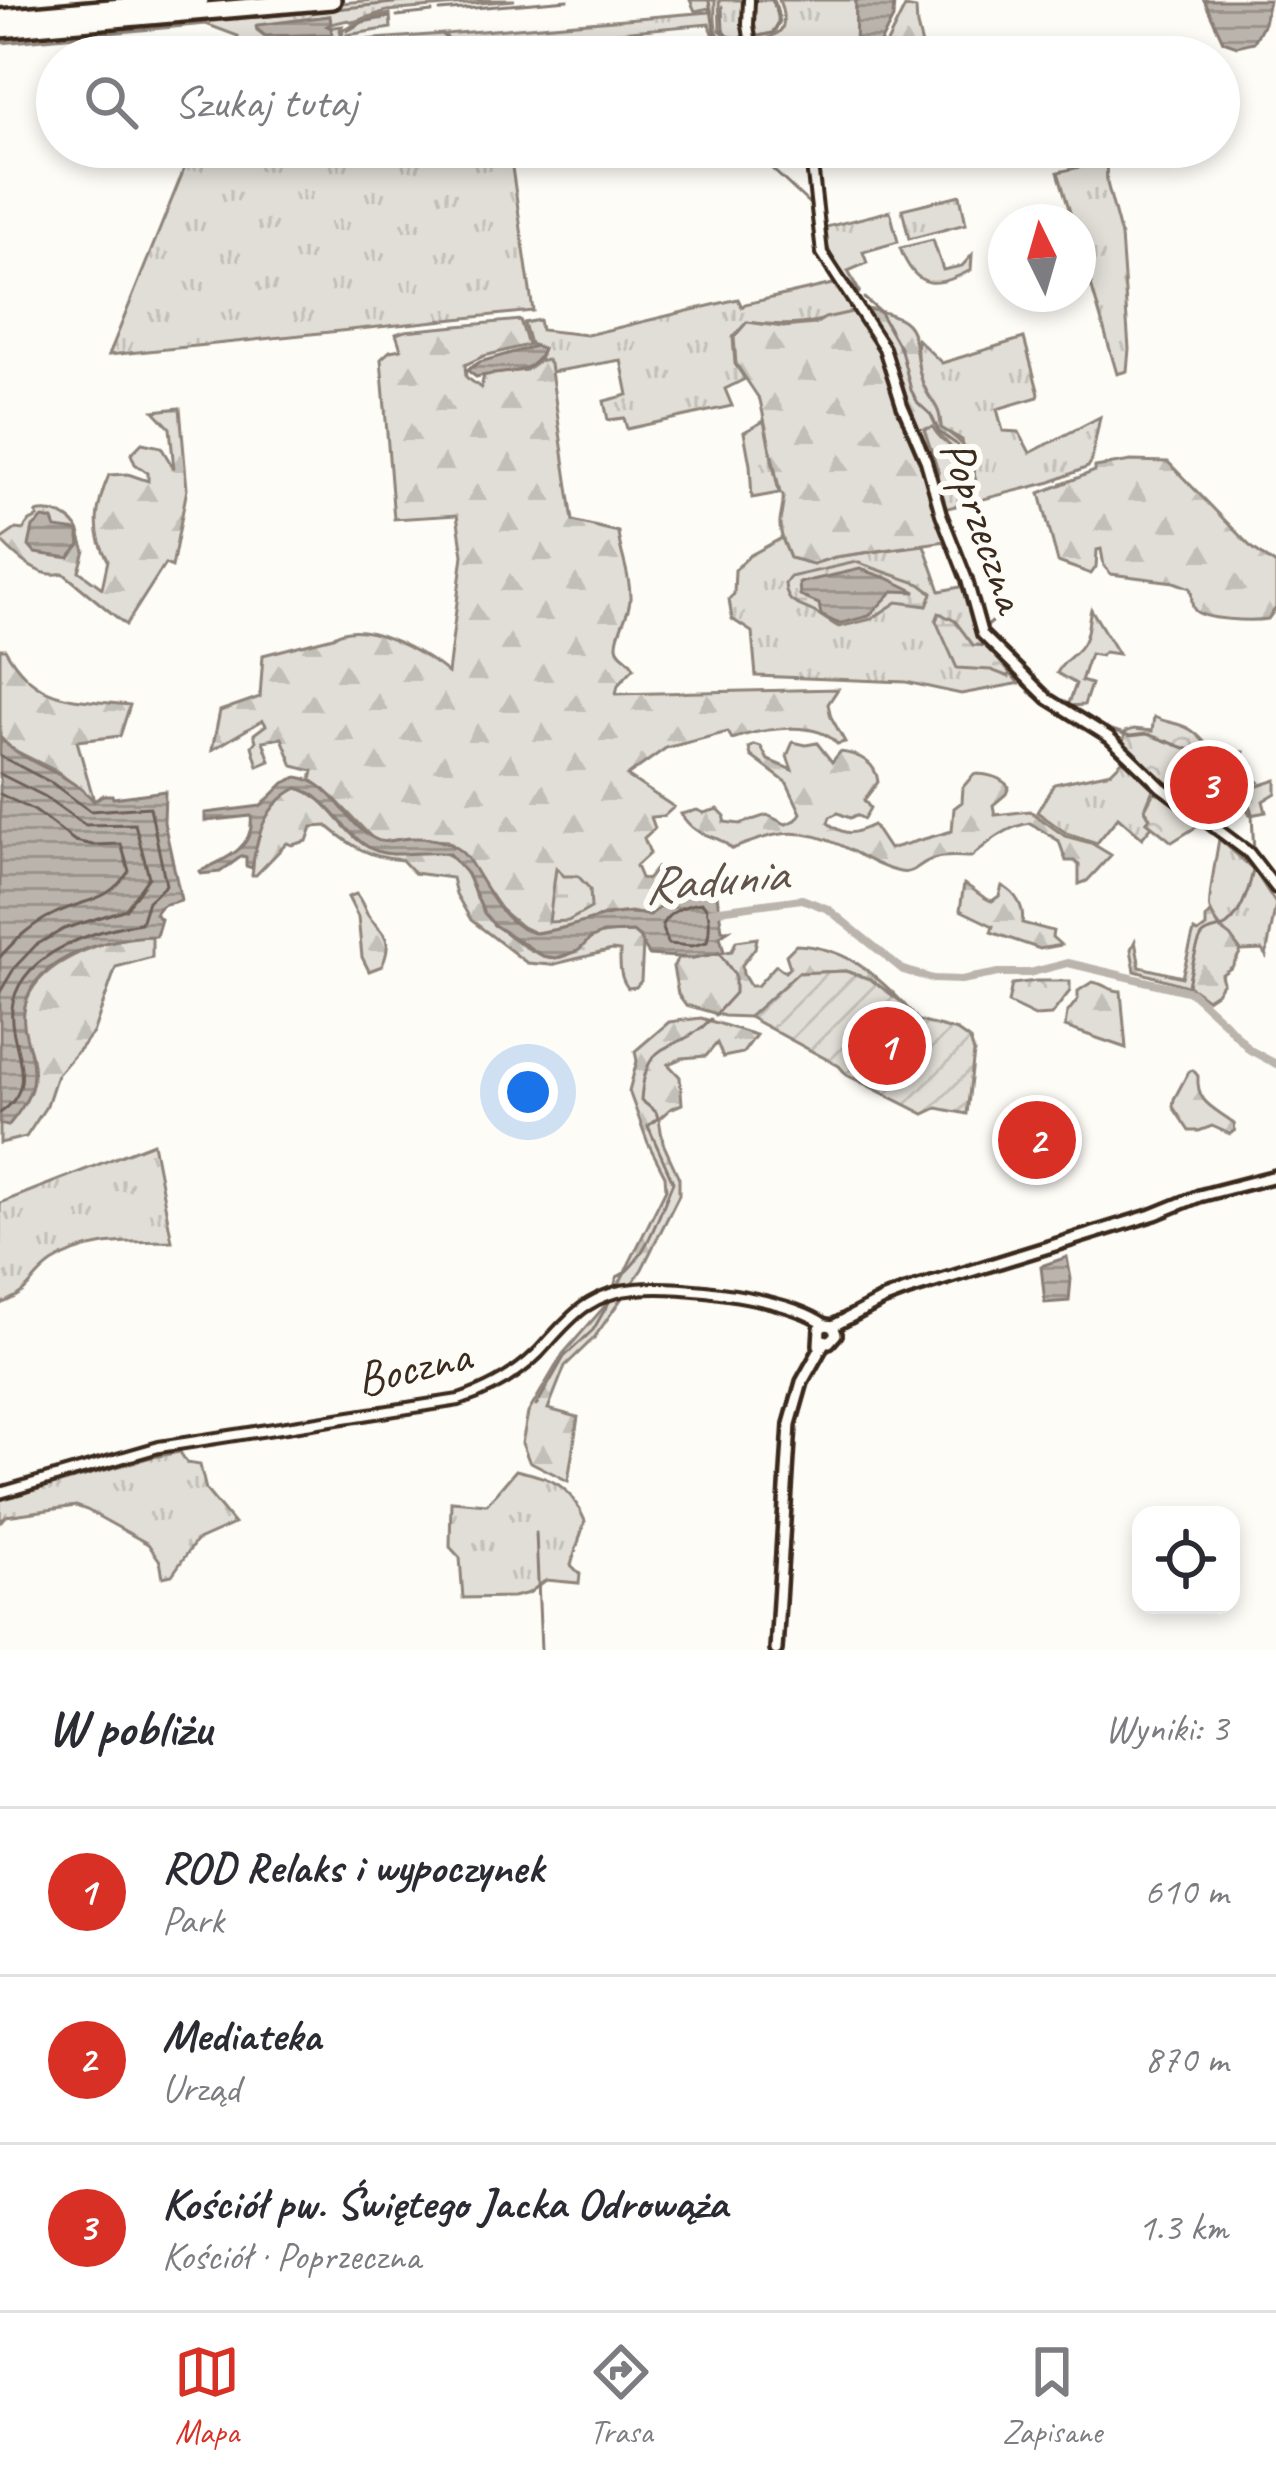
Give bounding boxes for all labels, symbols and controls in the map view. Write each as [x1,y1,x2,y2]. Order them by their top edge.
search box [36,36,1240,168]
icon: search [78,69,144,135]
text: Szukaj tutaj [174,74,357,131]
north arrow [988,204,1096,312]
street label: Poprzeczna [927,432,1043,623]
pin: 3 [1170,740,1248,830]
water label: Radunia [641,840,794,917]
pin: 1 [848,1001,926,1091]
your location [498,1062,558,1122]
pin: 2 [998,1095,1076,1185]
street label: Boczna [350,1324,479,1409]
map controls [1132,1506,1240,1614]
button: locate [1132,1506,1240,1614]
text: W pobliżu [48,1696,211,1760]
text: Wyniki: 3 [1105,1704,1228,1753]
text: ROD Relaks i wypoczynek [162,1839,543,1896]
text: 1 [78,1867,96,1916]
text: 610 m [1144,1867,1228,1916]
text: Park [162,1896,224,1945]
text: Mediateka [162,2007,321,2064]
text: 2 [78,2035,96,2084]
text: 870 m [1144,2035,1228,2084]
text: Urząd [162,2064,240,2113]
text: Kościół pw. Świętego Jacka Odrowąża [162,2175,727,2232]
text: 3 [78,2203,96,2252]
text: 1.3 km [1138,2203,1228,2252]
text: Kościół · Poprzeczna [162,2232,421,2281]
tab: Mapa [174,2339,240,2453]
tab: Trasa [588,2339,654,2453]
tab: Zapisane [1002,2339,1102,2453]

